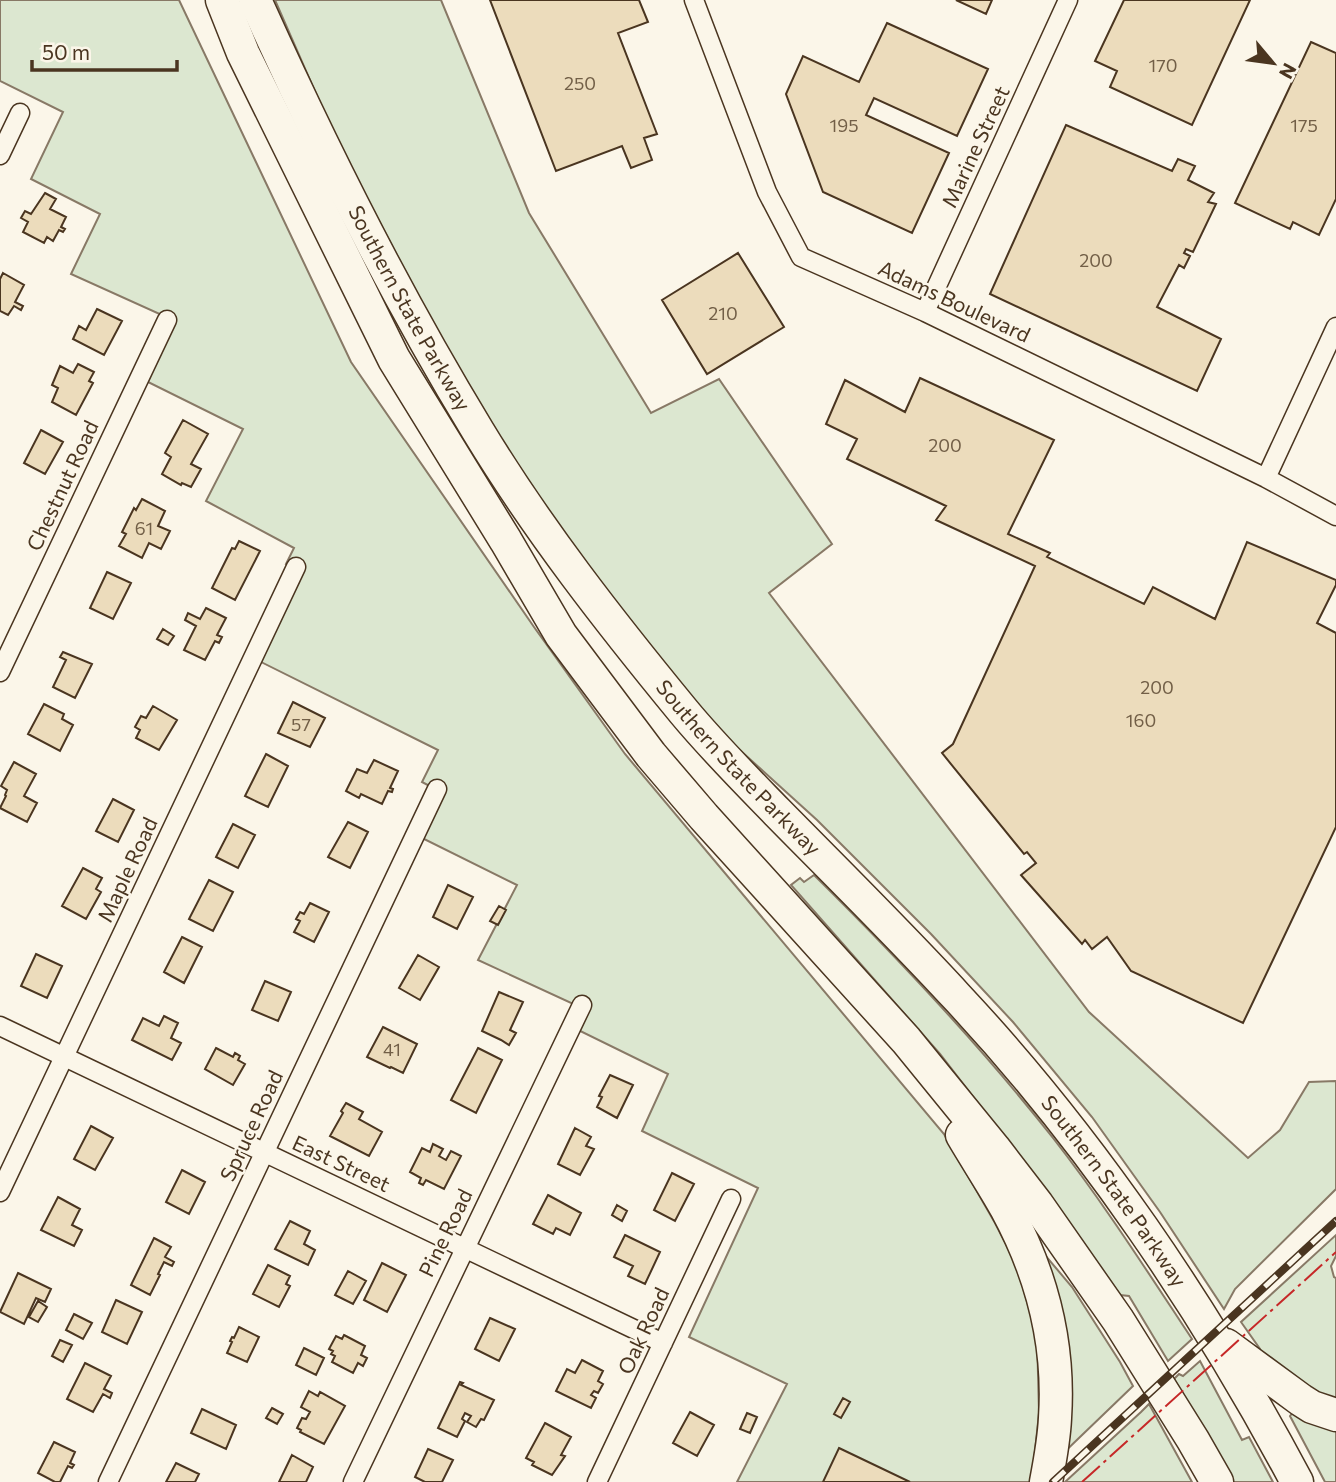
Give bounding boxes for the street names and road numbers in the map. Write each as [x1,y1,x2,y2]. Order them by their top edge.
street label: Marine Street [936,82,1014,211]
street label: Southern State Parkway [344,201,477,415]
street label: Adams Boulevard [875,255,1035,347]
street label: Chestnut Road [21,416,103,555]
street label: Southern State Parkway [652,674,827,860]
street label: Maple Road [91,813,162,926]
street label: Spruce Road [214,1066,287,1185]
street label: Southern State Parkway [1037,1090,1193,1291]
street label: East Street [289,1129,394,1196]
street label: Pine Road [413,1184,477,1280]
street label: Oak Road [612,1283,674,1378]

